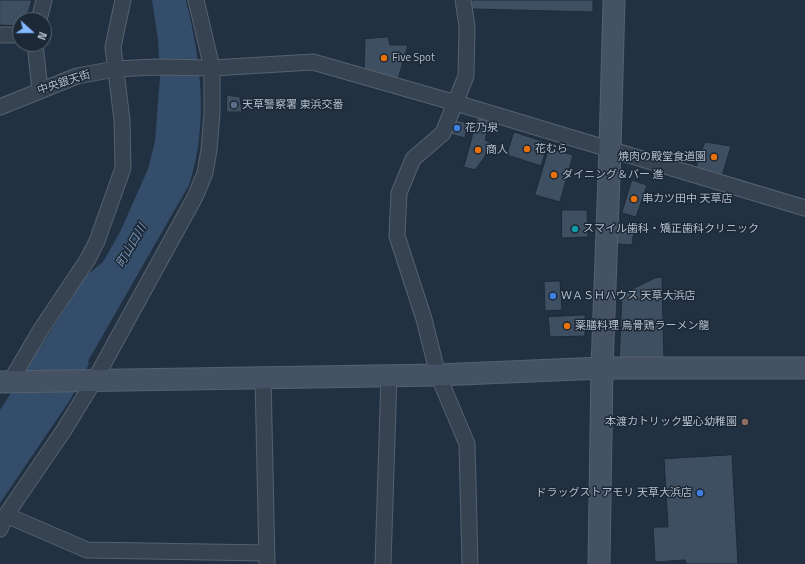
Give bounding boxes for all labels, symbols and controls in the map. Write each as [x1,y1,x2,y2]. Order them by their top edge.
north arrow [12,12,52,52]
text: N [33,30,51,42]
place label: Five Spot [392,51,435,65]
marker: Five Spot [379,53,389,63]
street label: 中央銀天街 [36,68,92,98]
place label: 天草警察署 東浜交番 [242,98,343,112]
marker: 天草警察署 東浜交番 [229,100,239,110]
place label: 花乃泉 [465,121,498,135]
marker: 花乃泉 [452,123,462,133]
place label: 花むら [535,142,568,156]
place label: 商人 [486,143,508,157]
marker: 花むら [522,144,532,154]
marker: 商人 [473,145,483,155]
place label: 焼肉の殿堂食道園 [618,150,706,164]
marker: 焼肉の殿堂食道園 [709,152,719,162]
place label: ダイニング＆バー 進 [562,168,663,182]
marker: ダイニング＆バー 進 [549,170,559,180]
place label: 串カツ田中 天草店 [642,192,732,206]
marker: 串カツ田中 天草店 [629,194,639,204]
water label: 町山口川 [114,222,150,270]
place label: スマイル歯科・矯正歯科クリニック [583,222,759,236]
marker: スマイル歯科・矯正歯科クリニック [570,224,580,234]
place label: ＷＡＳＨハウス 天草大浜店 [561,289,695,303]
marker: ＷＡＳＨハウス 天草大浜店 [548,291,558,301]
place label: 薬膳料理 烏骨鶏ラーメン龍 [575,319,709,333]
marker: 薬膳料理 烏骨鶏ラーメン龍 [562,321,572,331]
place label: 本渡カトリック聖心幼稚園 [605,415,737,429]
marker: 本渡カトリック聖心幼稚園 [740,417,750,427]
place label: ドラッグストアモリ 天草大浜店 [536,486,692,500]
marker: ドラッグストアモリ 天草大浜店 [695,488,705,498]

